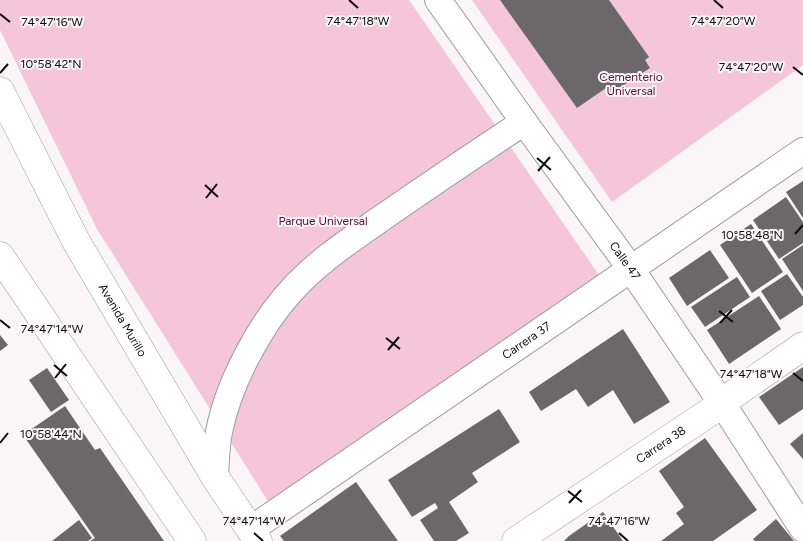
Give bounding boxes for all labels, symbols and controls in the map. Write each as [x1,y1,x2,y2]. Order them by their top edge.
text: 74°47'18"W [327,14,390,28]
text: 74°47'20"W [691,14,756,28]
text: 74°47'16"W [21,15,83,29]
text: 10°58'42"N [20,57,82,71]
text: 74°47'20"W [719,60,784,74]
park label: Cementerio Universal [599,70,663,98]
park label: Parque Universal [278,214,368,228]
text: 10°58'48"N [721,228,783,242]
street label: Calle 47 [607,239,644,283]
street label: Avenida Murillo [96,281,149,359]
street label: Carrera 37 [499,319,554,362]
text: 74°47'14"W [21,322,84,336]
text: 74°47'18"W [720,367,783,381]
street label: Carrera 38 [633,423,688,466]
text: 10°58'44"N [20,427,82,441]
text: 74°47'14"W [223,514,286,528]
text: 74°47'16"W [588,514,650,528]

